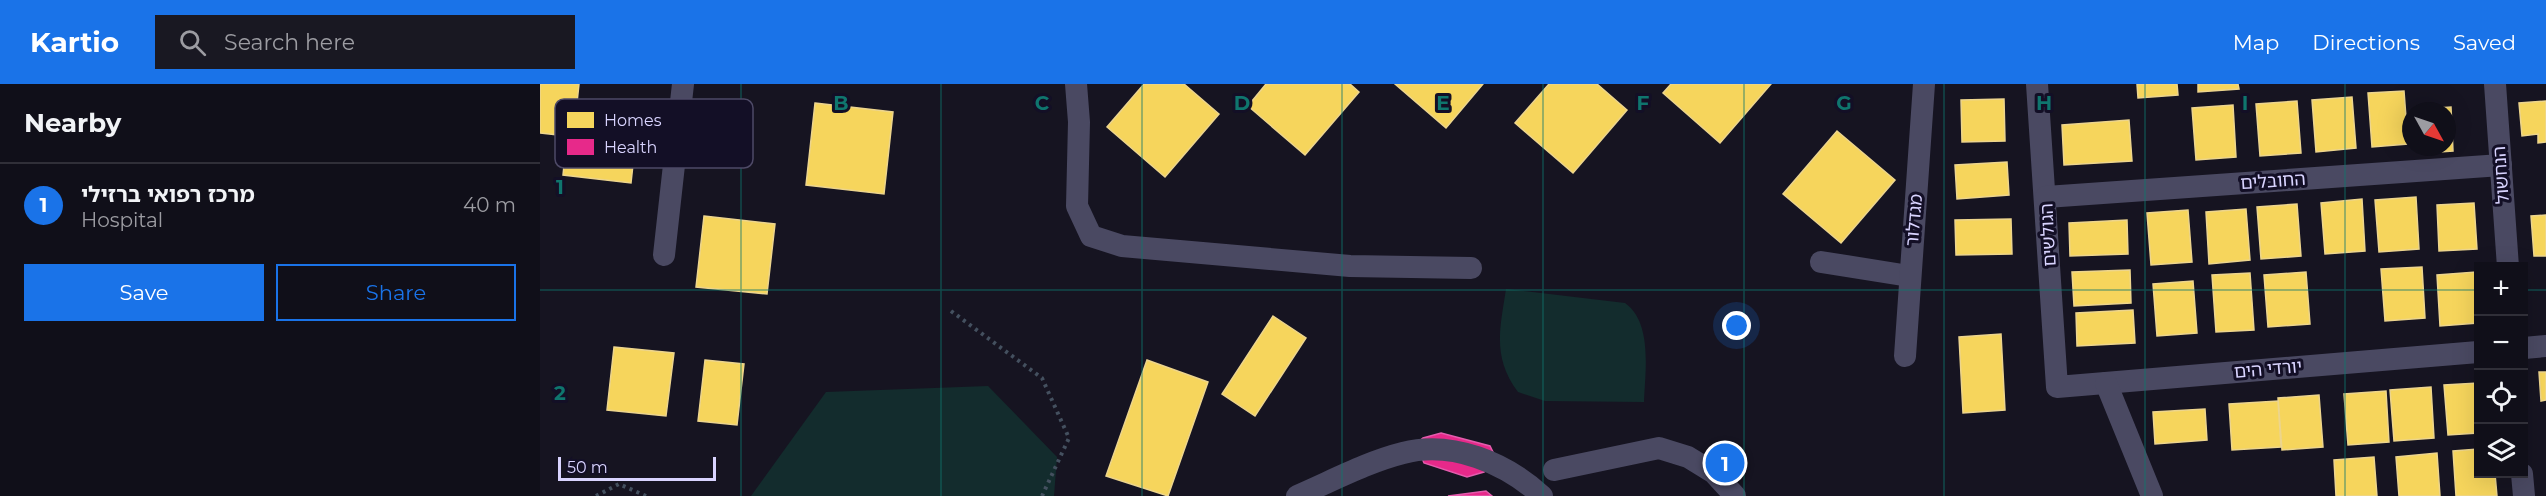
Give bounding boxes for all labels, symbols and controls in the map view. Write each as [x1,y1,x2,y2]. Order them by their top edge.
search box [155,15,575,69]
text: Kartio [30,25,119,59]
icon: search [176,26,209,59]
text: Search here [224,29,355,56]
text: Map [2233,30,2279,55]
text: Directions [2312,30,2420,55]
text: Saved [2453,30,2516,55]
text: B [833,91,849,115]
text: C [1035,91,1050,115]
text: D [1234,91,1250,115]
text: E [1436,91,1450,115]
text: F [1637,91,1650,115]
text: G [1836,91,1852,115]
text: H [2036,91,2052,115]
text: I [2242,91,2248,115]
legend [555,99,753,168]
north arrow [2402,102,2456,156]
text: Nearby [24,107,121,139]
text: Homes [604,111,662,130]
text: Health [604,138,657,157]
street label: הנחשול [2488,145,2514,205]
street label: החובלים [2240,168,2306,194]
text: 1 [556,175,564,199]
text: מרכז רפואי ברזילי [81,181,255,208]
text: 1 [40,193,47,217]
text: 40 m [463,193,516,217]
street label: מגדלור [1901,193,1927,247]
street label: הגולשים [2035,203,2061,267]
text: Hospital [81,208,163,232]
map controls [2474,262,2528,478]
button: + [2474,262,2528,316]
button: Save [24,264,264,321]
button: Share [276,264,516,321]
your location [1722,311,1751,340]
button: − [2474,316,2528,370]
street label: יורדי הים [2233,355,2303,383]
button: locate [2474,370,2528,424]
text: 2 [554,381,566,405]
button: layers [2474,424,2528,478]
pin: 1 [1706,440,1744,485]
scale bar [558,454,716,482]
text: 50 m [567,458,608,477]

